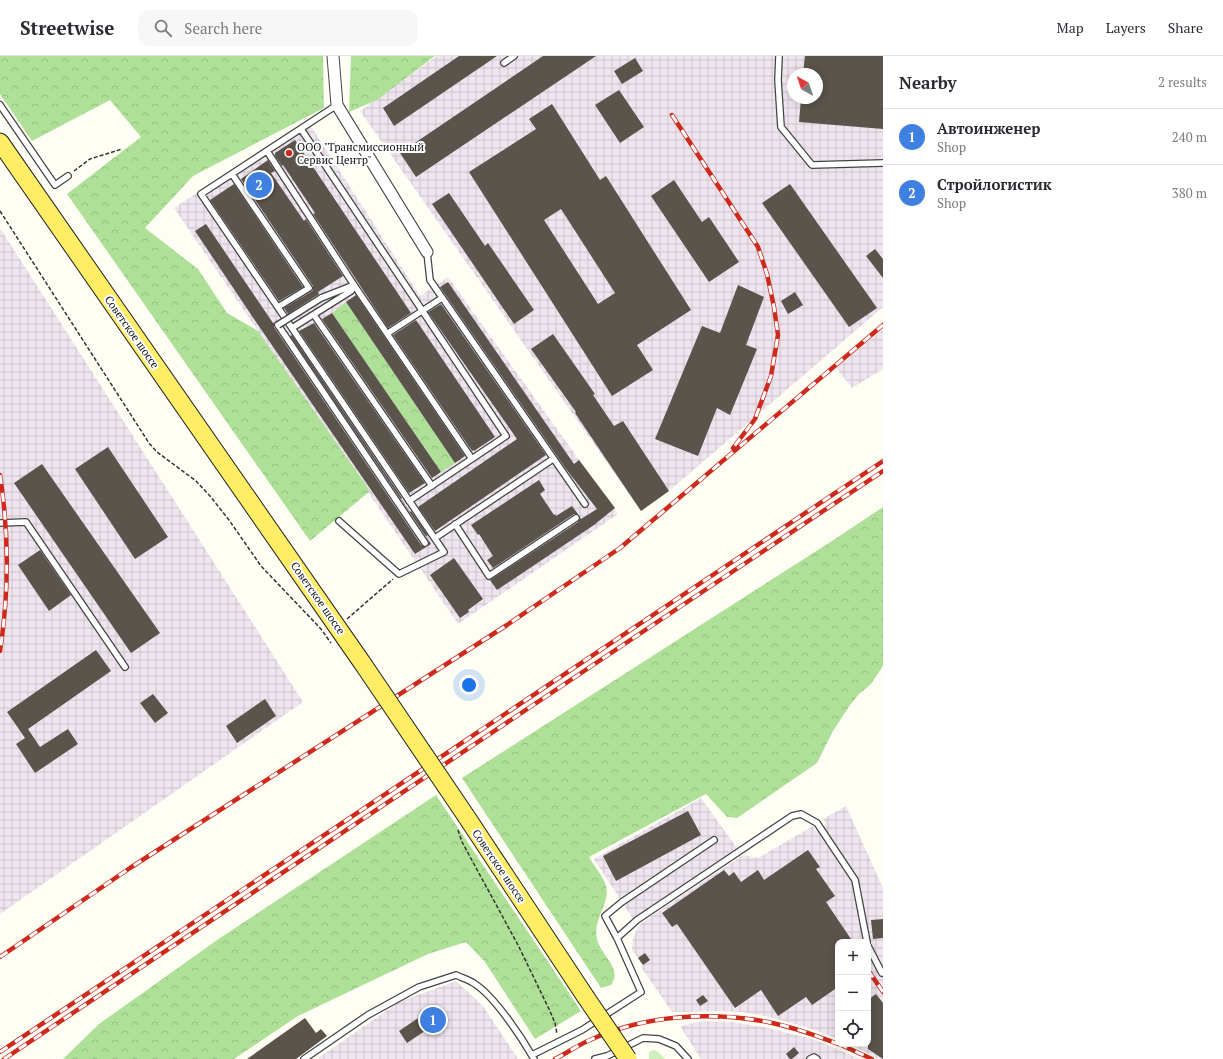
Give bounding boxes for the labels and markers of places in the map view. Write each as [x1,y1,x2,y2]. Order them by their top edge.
place label: ООО "Трансмиссионный Сервис Центр" [297,140,424,167]
marker: ООО "Трансмиссионный Сервис Центр" [284,148,294,158]
pin: 2 [246,170,272,200]
pin: 1 [420,1005,446,1035]

